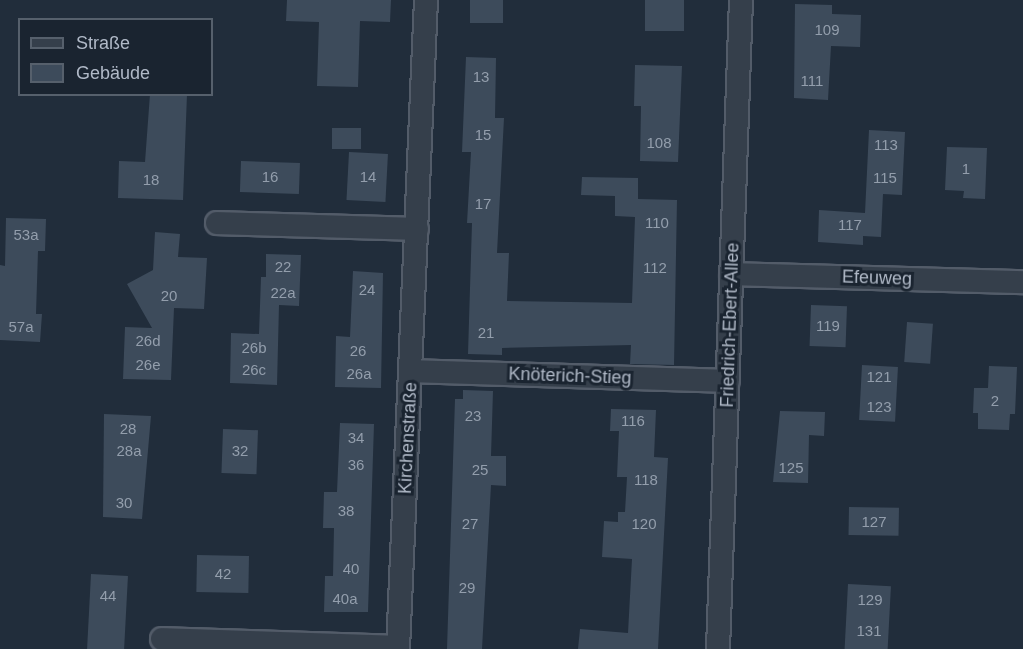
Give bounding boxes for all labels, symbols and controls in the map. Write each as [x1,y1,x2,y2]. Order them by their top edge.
legend [18,18,213,96]
house number: 109 [814,21,840,39]
text: Straße [76,33,130,53]
text: Gebäude [76,63,150,83]
house number: 13 [473,68,489,86]
house number: 111 [801,72,823,90]
house number: 15 [475,126,491,144]
house number: 108 [646,134,672,152]
house number: 113 [874,136,898,154]
house number: 1 [962,160,970,178]
house number: 16 [262,168,278,186]
house number: 14 [360,168,376,186]
house number: 115 [873,169,897,187]
house number: 18 [143,171,159,189]
house number: 17 [475,195,491,213]
house number: 110 [645,214,669,232]
house number: 117 [838,216,862,234]
house number: 53a [13,226,39,244]
street label: Friedrich-Ebert-Allee [716,242,744,408]
house number: 22 [275,258,291,276]
house number: 112 [643,259,667,277]
street label: Efeuweg [842,266,912,290]
house number: 24 [359,281,375,299]
house number: 22a [270,284,296,302]
house number: 20 [161,287,177,305]
house number: 119 [816,317,840,335]
house number: 57a [8,318,34,336]
house number: 21 [478,324,494,342]
house number: 26d [135,332,161,350]
house number: 26b [241,339,267,357]
house number: 26 [350,342,366,360]
house number: 26e [135,356,161,374]
house number: 26c [242,361,266,379]
street label: Knöterich-Stieg [508,363,632,389]
house number: 26a [346,365,372,383]
house number: 121 [866,368,892,386]
street label: Kirchenstraße [394,381,422,495]
house number: 2 [991,392,999,410]
house number: 123 [866,398,892,416]
house number: 23 [465,407,481,425]
house number: 116 [621,412,645,430]
house number: 28 [120,420,136,438]
house number: 34 [348,429,364,447]
house number: 28a [116,442,142,460]
house number: 32 [232,442,248,460]
house number: 36 [348,456,364,474]
house number: 125 [778,459,804,477]
house number: 25 [472,461,488,479]
house number: 118 [634,471,658,489]
house number: 30 [116,494,132,512]
house number: 38 [338,502,354,520]
house number: 127 [861,513,887,531]
house number: 27 [462,515,478,533]
house number: 120 [631,515,657,533]
house number: 40 [343,560,359,578]
house number: 42 [215,565,231,583]
house number: 29 [459,579,475,597]
house number: 44 [100,587,116,605]
house number: 40a [332,590,358,608]
house number: 129 [857,591,883,609]
house number: 131 [856,622,882,640]

